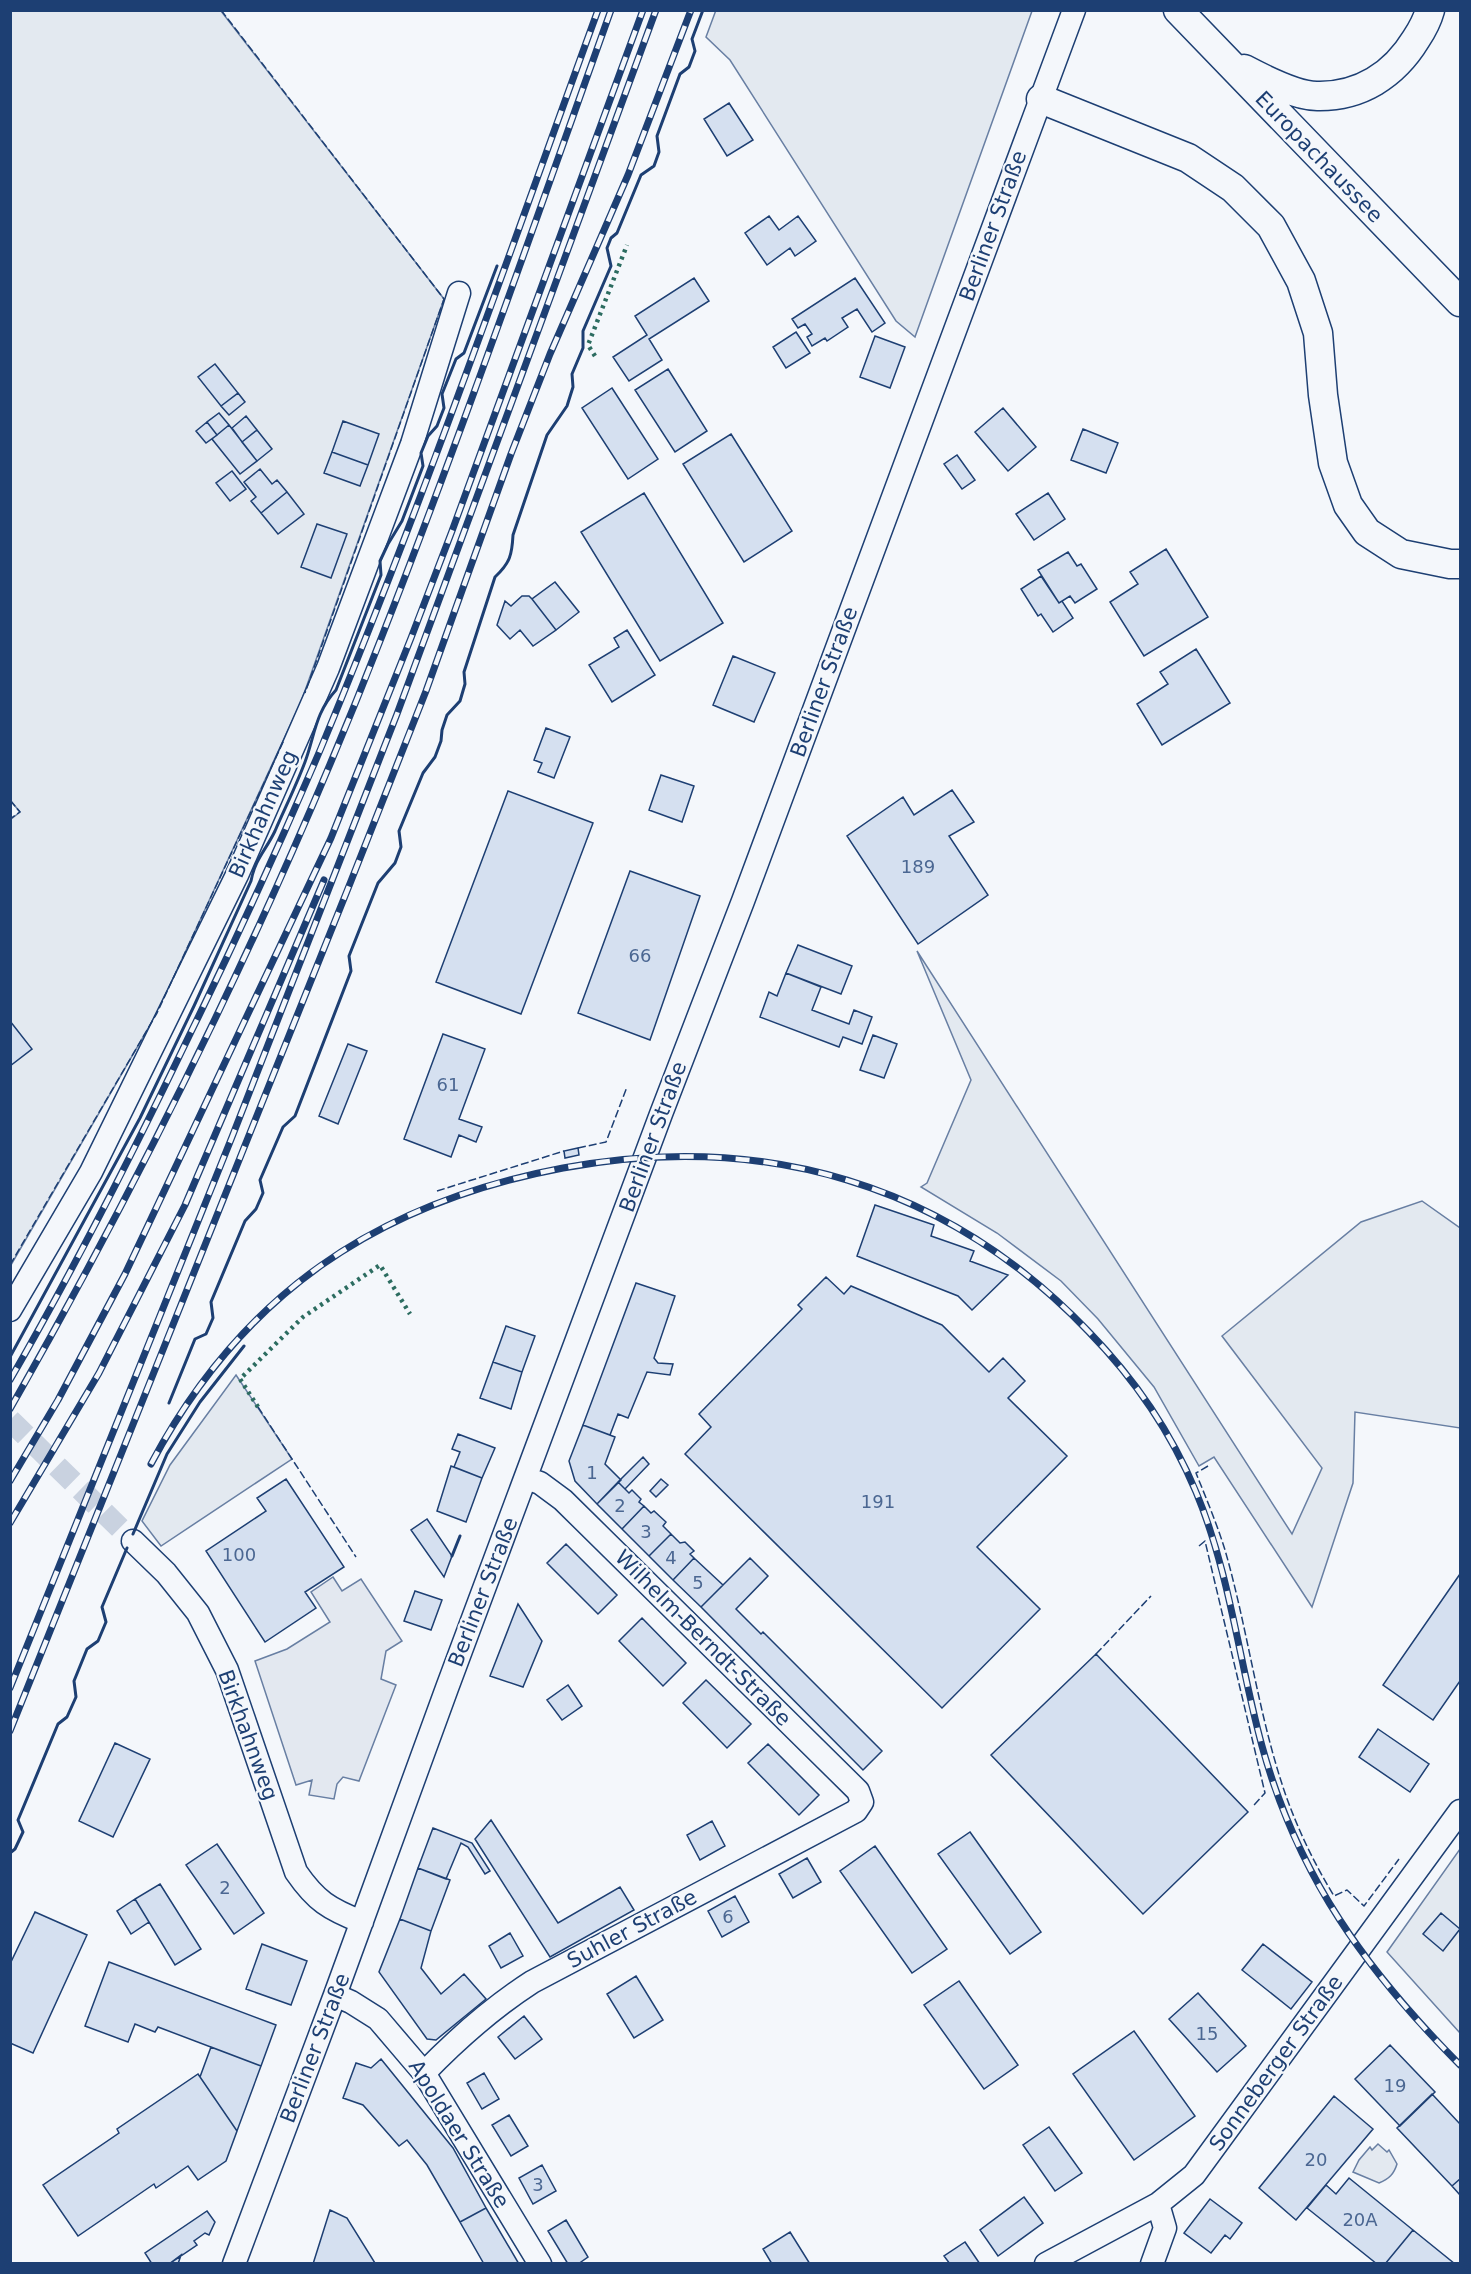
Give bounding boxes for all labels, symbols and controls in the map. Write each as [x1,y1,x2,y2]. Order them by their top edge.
street label: Europachaussee [1250,87,1388,227]
street label: Berliner Straße [955,147,1031,305]
street label: Berliner Straße [786,603,862,761]
street label: Birkhahnweg [224,746,302,882]
house number: 189 [901,856,935,877]
house number: 66 [629,945,651,966]
street label: Berliner Straße [615,1058,691,1216]
house number: 61 [437,1074,459,1095]
house number: 1 [586,1462,598,1483]
house number: 191 [861,1491,895,1512]
house number: 2 [614,1495,626,1516]
street label: Berliner Straße [443,1514,523,1670]
house number: 3 [640,1521,652,1542]
house number: 100 [222,1544,256,1565]
street label: Wilhelm-Berndt-Straße [610,1545,796,1731]
house number: 4 [665,1547,677,1568]
house number: 5 [692,1572,704,1593]
street label: Birkhahnweg [213,1666,283,1804]
house number: 2 [219,1877,231,1898]
street label: Suhler Straße [563,1885,701,1973]
house number: 6 [722,1906,734,1927]
street label: Berliner Straße [275,1970,355,2126]
street label: Sonneberger Straße [1204,1971,1348,2155]
house number: 15 [1196,2023,1218,2044]
street label: Apoldaer Straße [404,2056,514,2212]
house number: 19 [1384,2075,1406,2096]
house number: 20 [1305,2149,1327,2170]
house number: 3 [532,2174,544,2195]
house number: 20A [1342,2209,1378,2230]

